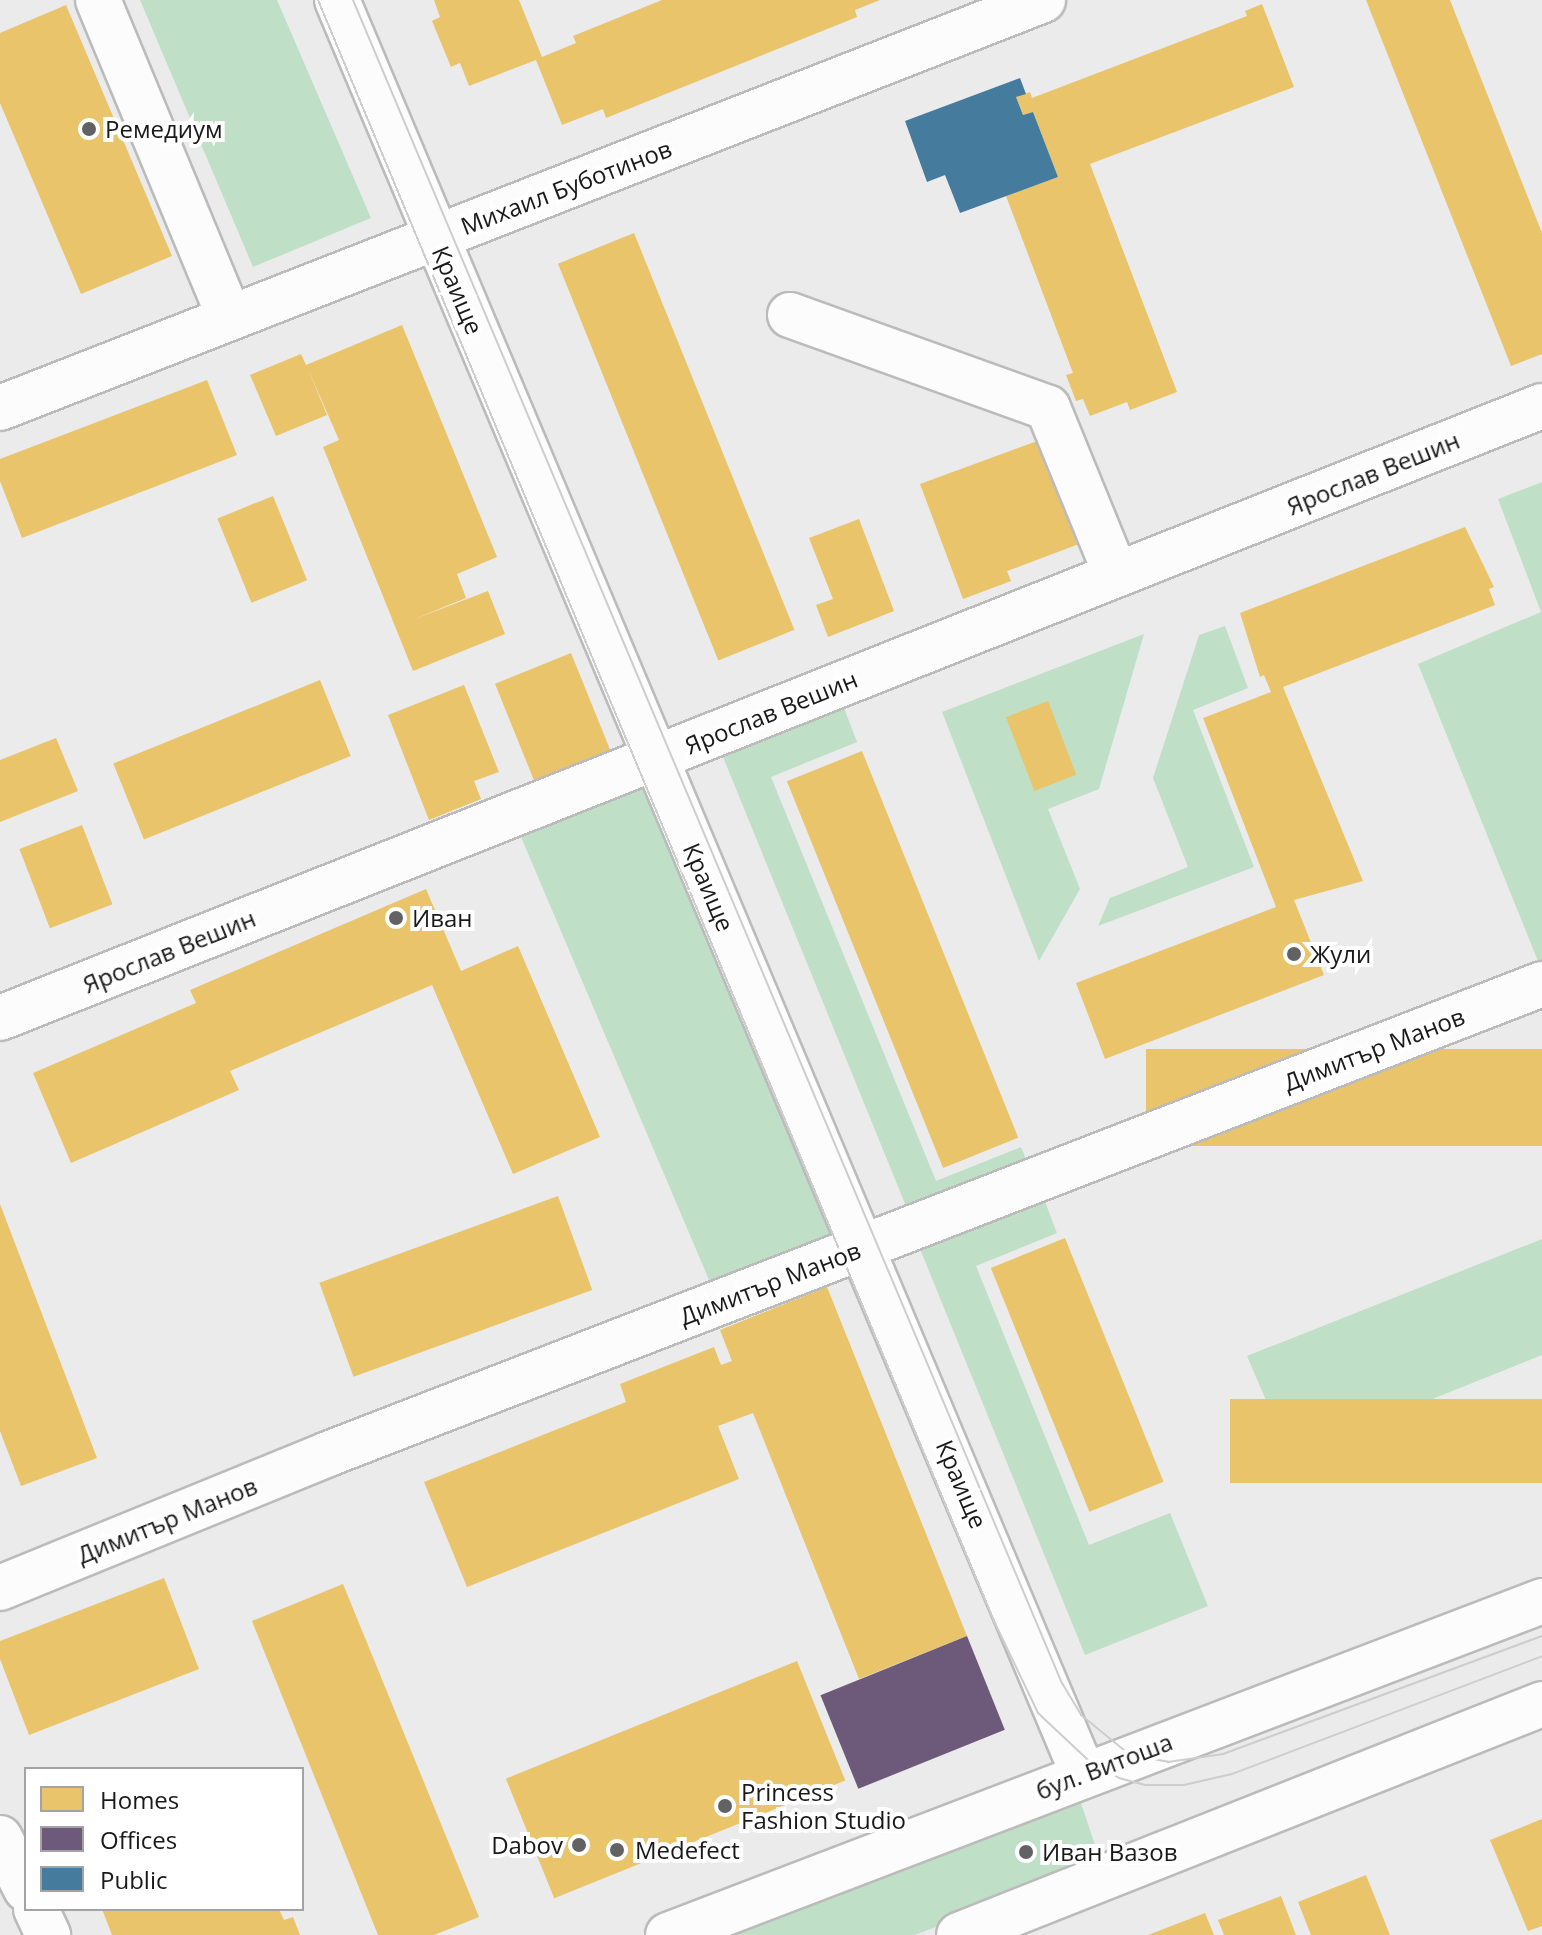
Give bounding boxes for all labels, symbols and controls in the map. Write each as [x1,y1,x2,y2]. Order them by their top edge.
place label: Ремедиум [105,115,223,143]
marker: Ремедиум [80,120,98,138]
street label: Михаил Буботинов [457,134,675,240]
street label: Краище [427,242,489,338]
street label: Ярослав Вешин [1282,425,1464,521]
street label: Ярослав Вешин [680,664,862,760]
street label: Краище [678,839,740,935]
street label: Ярослав Вешин [78,903,260,999]
place label: Иван [412,904,473,932]
marker: Иван [387,909,405,927]
place label: Жули [1310,940,1371,968]
marker: Жули [1285,945,1303,963]
street label: Димитър Манов [1279,1001,1469,1097]
street label: Димитър Манов [675,1235,865,1331]
street label: Краище [931,1436,993,1532]
street label: Димитър Манов [73,1471,261,1569]
street label: бул. Витоша [1032,1727,1176,1805]
legend [24,1767,304,1911]
place label: Princess Fashion Studio [741,1778,906,1834]
text: Homes [100,1783,179,1816]
marker: Princess Fashion Studio [716,1797,734,1815]
text: Offices [100,1823,177,1856]
place label: Dabov [491,1831,563,1859]
marker: Dabov [570,1836,588,1854]
place label: Medefect [635,1836,740,1864]
place label: Иван Вазов [1042,1838,1177,1866]
marker: Medefect [606,1839,628,1861]
marker: Иван Вазов [1017,1843,1035,1861]
text: Public [100,1863,167,1896]

